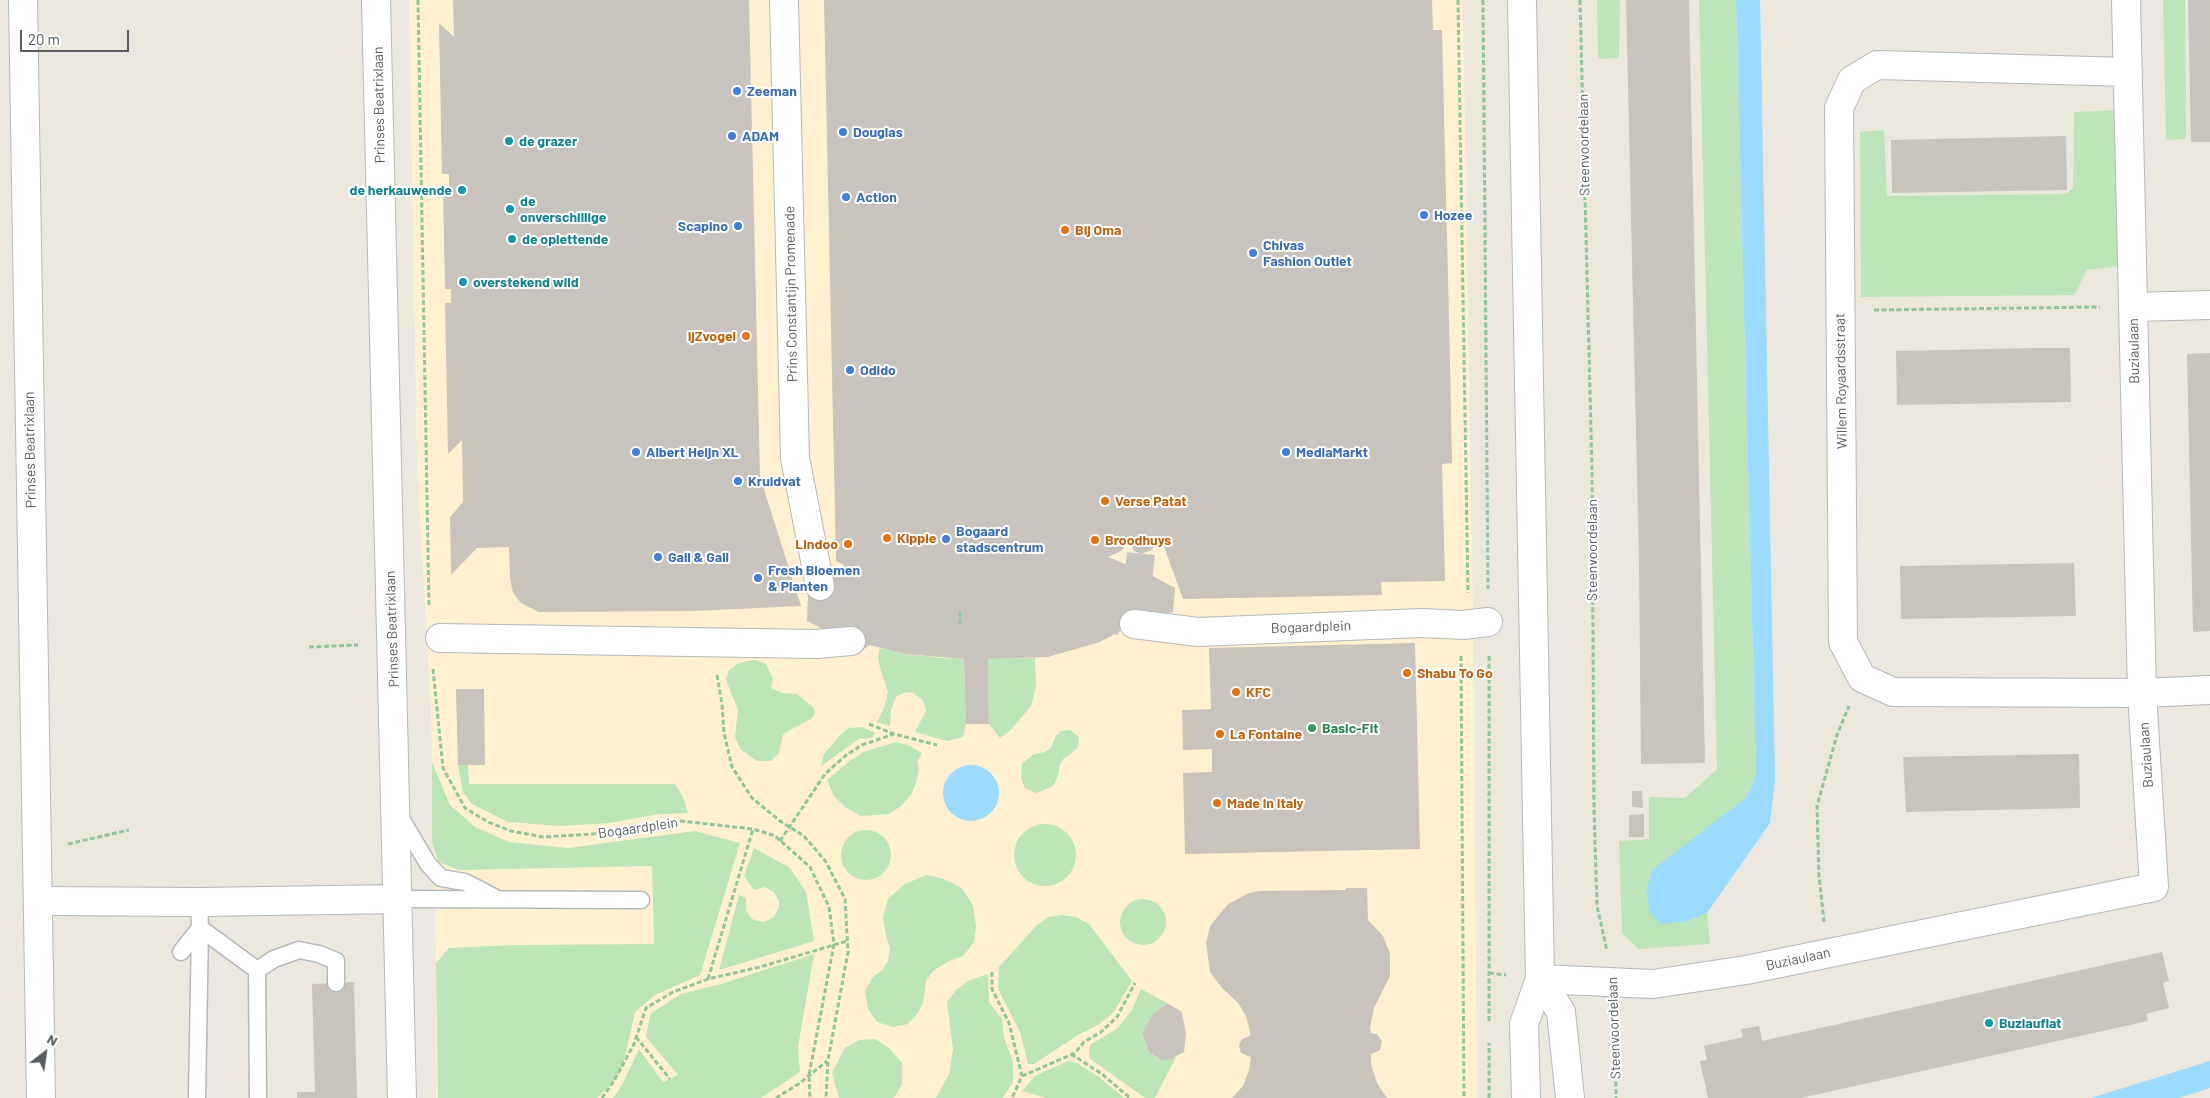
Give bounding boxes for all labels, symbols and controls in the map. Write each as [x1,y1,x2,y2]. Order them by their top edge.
scale bar [22,20,131,52]
text: 20 m [28,30,60,48]
street label: Prinses Beatrixlaan [370,46,388,164]
place label: Zeeman [747,83,797,99]
marker: Zeeman [731,85,743,97]
street label: Steenvoordelaan [1575,94,1593,196]
place label: Douglas [853,124,903,140]
marker: Douglas [837,126,849,138]
place label: ADAM [742,128,779,144]
marker: ADAM [726,130,738,142]
place label: de grazer [519,133,577,149]
marker: de grazer [503,135,515,147]
place label: de herkauwende [350,182,452,198]
marker: de herkauwende [456,184,468,196]
place label: Action [856,189,897,205]
marker: Action [840,191,852,203]
place label: de onverschillige [520,193,606,226]
marker: de onverschillige [504,203,516,215]
street label: Prins Constantijn Promenade [781,206,801,382]
place label: Hozee [1434,207,1472,223]
marker: Hozee [1418,209,1430,221]
place label: Scapino [678,218,728,234]
marker: Scapino [732,220,744,232]
place label: Bij Oma [1075,222,1121,238]
marker: Bij Oma [1059,224,1071,236]
place label: de oplettende [522,231,608,247]
marker: de oplettende [506,233,518,245]
place label: Chivas Fashion Outlet [1263,237,1352,270]
marker: Chivas Fashion Outlet [1247,247,1259,259]
place label: overstekend wild [473,274,579,290]
marker: overstekend wild [457,276,469,288]
street label: Willem Royaardsstraat [1831,313,1851,449]
street label: Buziaulaan [2125,318,2143,384]
place label: ijZvogel [688,328,736,344]
marker: ijZvogel [740,330,752,342]
place label: Odido [860,362,896,378]
marker: Odido [844,364,856,376]
street label: Prinses Beatrixlaan [21,391,39,509]
place label: Albert Heijn XL [646,444,739,460]
place label: MediaMarkt [1296,444,1368,460]
marker: Albert Heijn XL [630,446,642,458]
marker: MediaMarkt [1280,446,1292,458]
place label: Kruidvat [748,473,801,489]
marker: Kruidvat [732,475,744,487]
place label: Verse Patat [1115,493,1187,509]
marker: Verse Patat [1099,495,1111,507]
street label: Steenvoordelaan [1584,499,1600,601]
place label: Bogaard stadscentrum [956,523,1043,556]
place label: Kippie [897,530,936,546]
marker: Kippie [881,532,893,544]
place label: Broodhuys [1105,532,1171,548]
marker: Bogaard stadscentrum [940,533,952,545]
marker: Broodhuys [1089,534,1101,546]
place label: Lindoo [795,536,838,552]
marker: Lindoo [842,538,854,550]
place label: Gall & Gall [668,549,729,565]
marker: Gall & Gall [652,551,664,563]
place label: Fresh Bloemen & Planten [768,562,860,594]
street label: Prinses Beatrixlaan [382,570,402,688]
marker: Fresh Bloemen & Planten [752,572,764,584]
street label: Bogaardplein [1271,617,1351,637]
place label: Shabu To Go [1417,665,1493,681]
marker: Shabu To Go [1401,667,1413,679]
place label: KFC [1246,684,1271,700]
marker: KFC [1230,686,1242,698]
place label: Basic-Fit [1322,720,1379,736]
marker: Basic-Fit [1306,722,1318,734]
street label: Buziaulaan [2135,722,2157,788]
place label: La Fontaine [1230,726,1302,742]
marker: La Fontaine [1214,728,1226,740]
place label: Made in Italy [1227,795,1304,811]
marker: Made in Italy [1211,797,1223,809]
street label: Bogaardplein [597,814,679,842]
street label: Buziaulaan [1764,944,1832,974]
street label: Steenvoordelaan [1604,977,1624,1079]
place label: Buziauflat [1999,1015,2062,1031]
marker: Buziauflat [1983,1017,1995,1029]
north arrow [20,1028,70,1078]
text: N [44,1030,61,1049]

